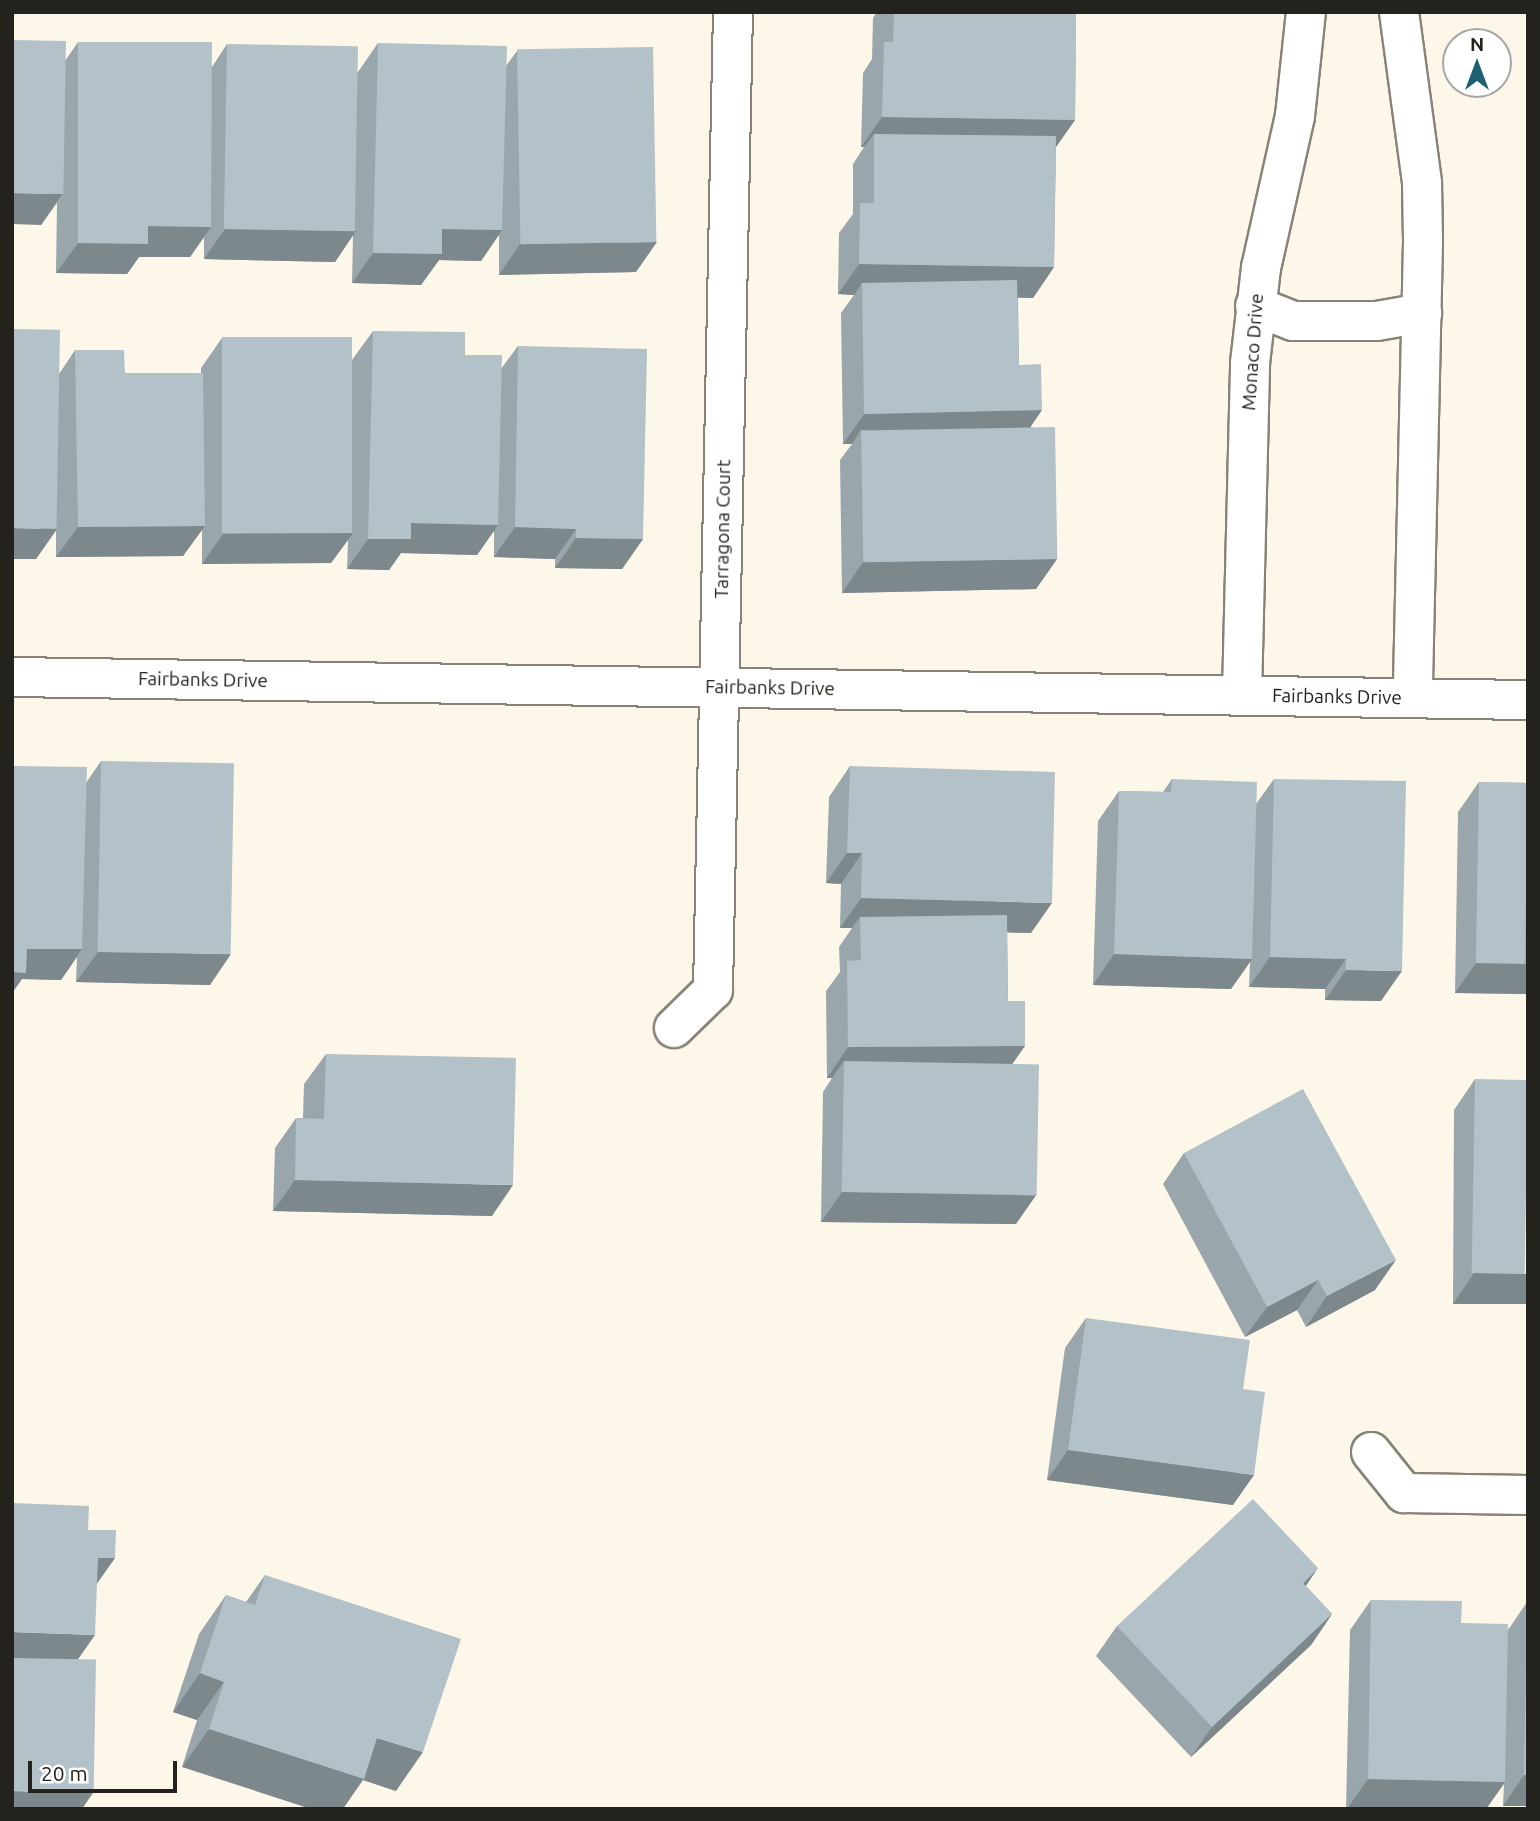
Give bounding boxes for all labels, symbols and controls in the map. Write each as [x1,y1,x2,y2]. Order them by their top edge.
north arrow [1442,28,1512,98]
text: N [1470,33,1484,55]
street label: Monaco Drive [1238,293,1268,411]
street label: Tarragona Court [710,459,736,599]
street label: Fairbanks Drive [138,667,268,693]
street label: Fairbanks Drive [705,675,835,701]
street label: Fairbanks Drive [1272,684,1402,710]
scale bar [32,1748,180,1792]
text: 20 m [41,1761,88,1785]

